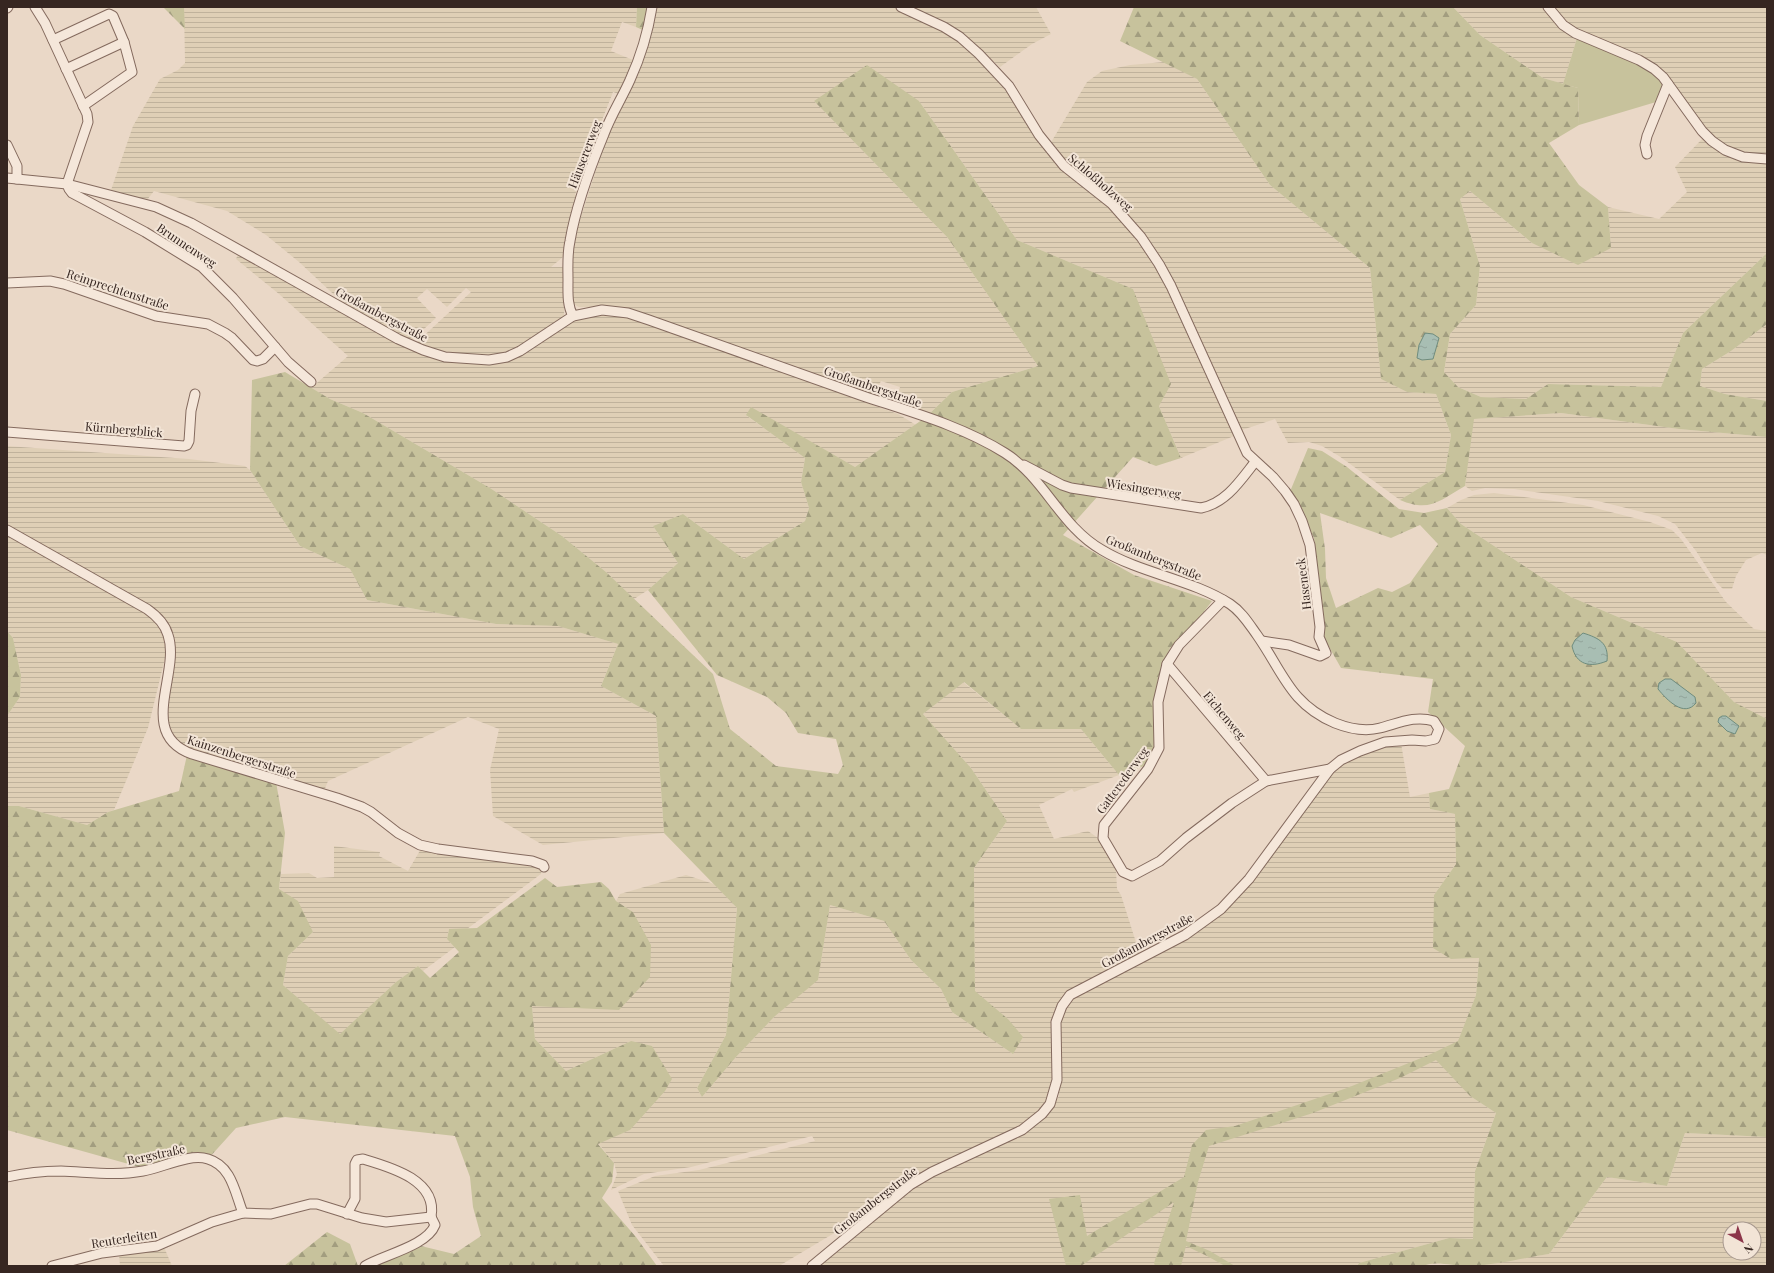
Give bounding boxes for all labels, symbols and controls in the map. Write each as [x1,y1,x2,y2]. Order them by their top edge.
street label: Häusererweg [564,117,605,190]
street label: Schloßholzweg [1065,150,1137,215]
street label: Brunnenweg [154,219,221,271]
street label: Reinprechtenstraße [65,265,171,313]
street label: Großambergstraße [333,283,431,345]
street label: Großambergstraße [822,362,924,410]
street label: Kürnbergblick [85,418,164,440]
street label: Wiesingerweg [1105,474,1183,502]
street label: Großambergstraße [1104,530,1204,584]
street label: Haseneck [1292,557,1314,611]
street label: Eichenweg [1200,687,1250,743]
street label: Kainzenbergerstraße [186,731,298,781]
street label: Gatterederweg [1092,743,1152,817]
street label: Großambergstraße [1098,909,1196,971]
street label: Bergstraße [125,1140,187,1168]
street label: Großambergstraße [830,1162,920,1238]
north arrow [1722,1221,1762,1261]
street label: Reuterleiten [90,1225,158,1251]
text: N [1741,1241,1757,1257]

